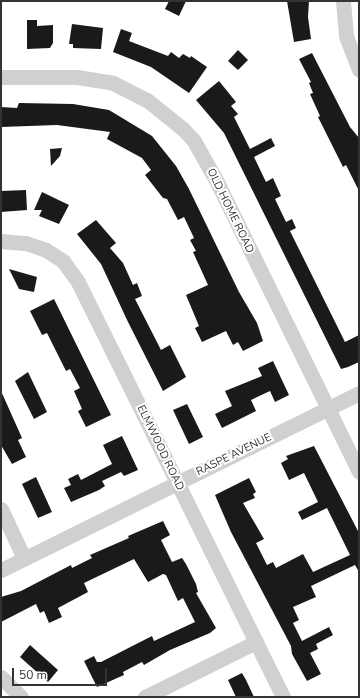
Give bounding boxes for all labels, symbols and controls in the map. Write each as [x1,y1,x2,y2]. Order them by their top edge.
street label: OLD HOME ROAD [204,166,256,256]
street label: ELMWOOD ROAD [134,403,186,493]
street label: RASPE AVENUE [194,431,274,479]
scale bar [14,660,109,686]
text: 50 m [19,667,47,683]

